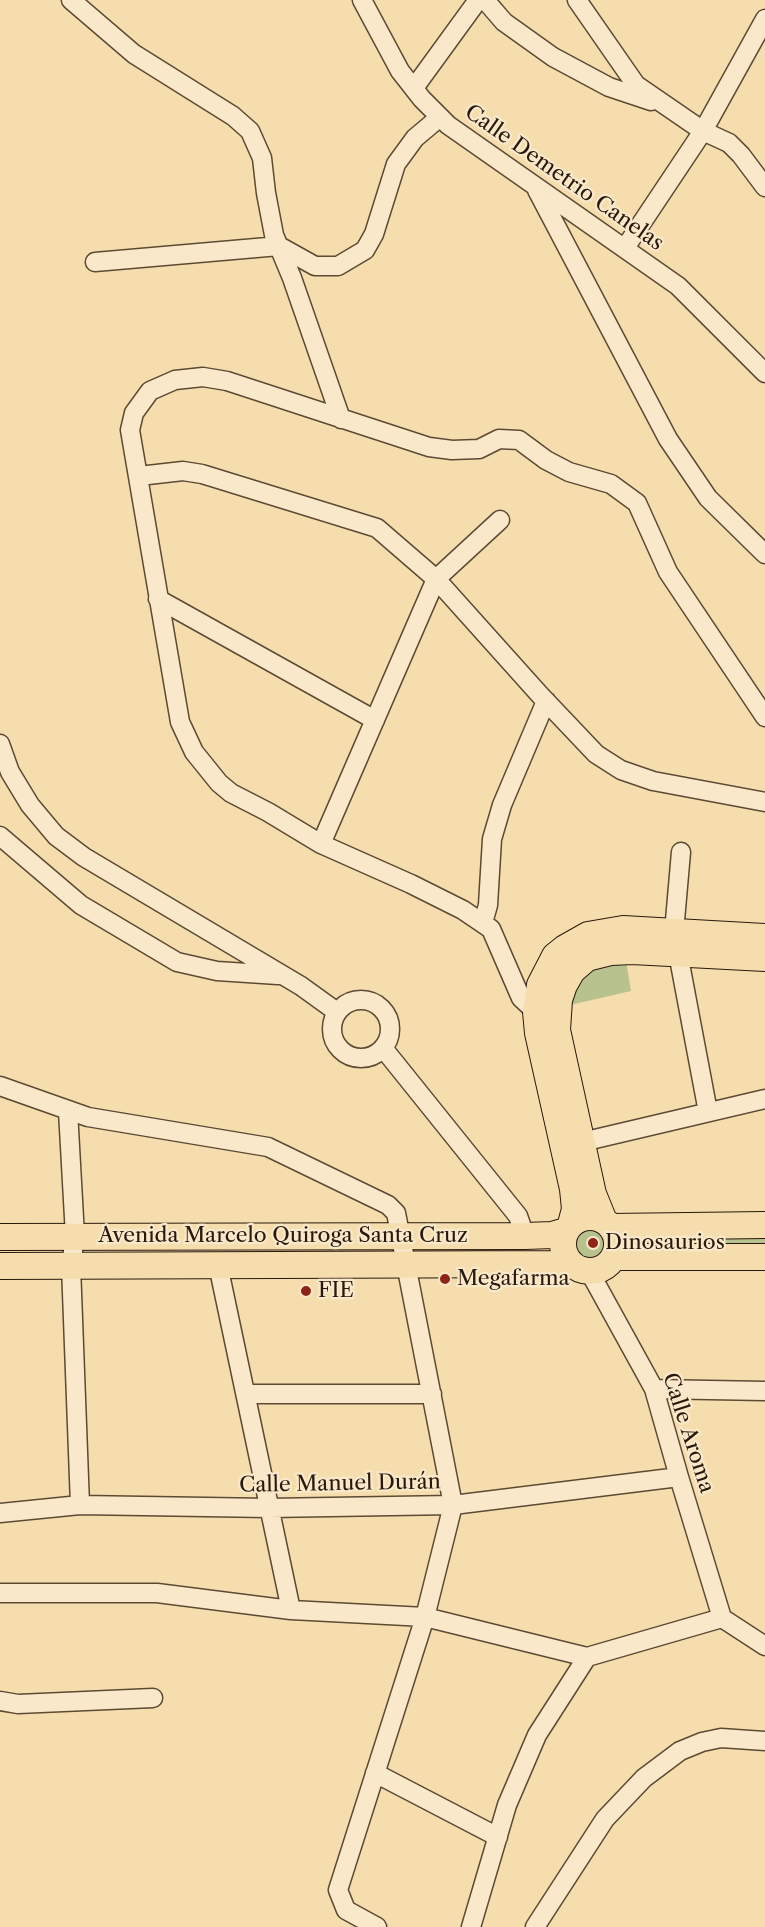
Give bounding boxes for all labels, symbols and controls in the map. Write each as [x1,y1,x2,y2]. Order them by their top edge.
street label: Calle Demetrio Canelas [460,100,668,256]
street label: Avenida Marcelo Quiroga Santa Cruz [98,1223,468,1249]
place label: Dinosaurios [605,1230,725,1256]
marker: Dinosaurios [586,1236,600,1250]
place label: Megafarma [457,1266,570,1292]
marker: Megafarma [438,1272,452,1286]
place label: FIE [318,1278,354,1304]
marker: FIE [299,1284,313,1298]
street label: Calle Aroma [657,1370,719,1496]
street label: Calle Manuel Durán [239,1470,441,1498]

